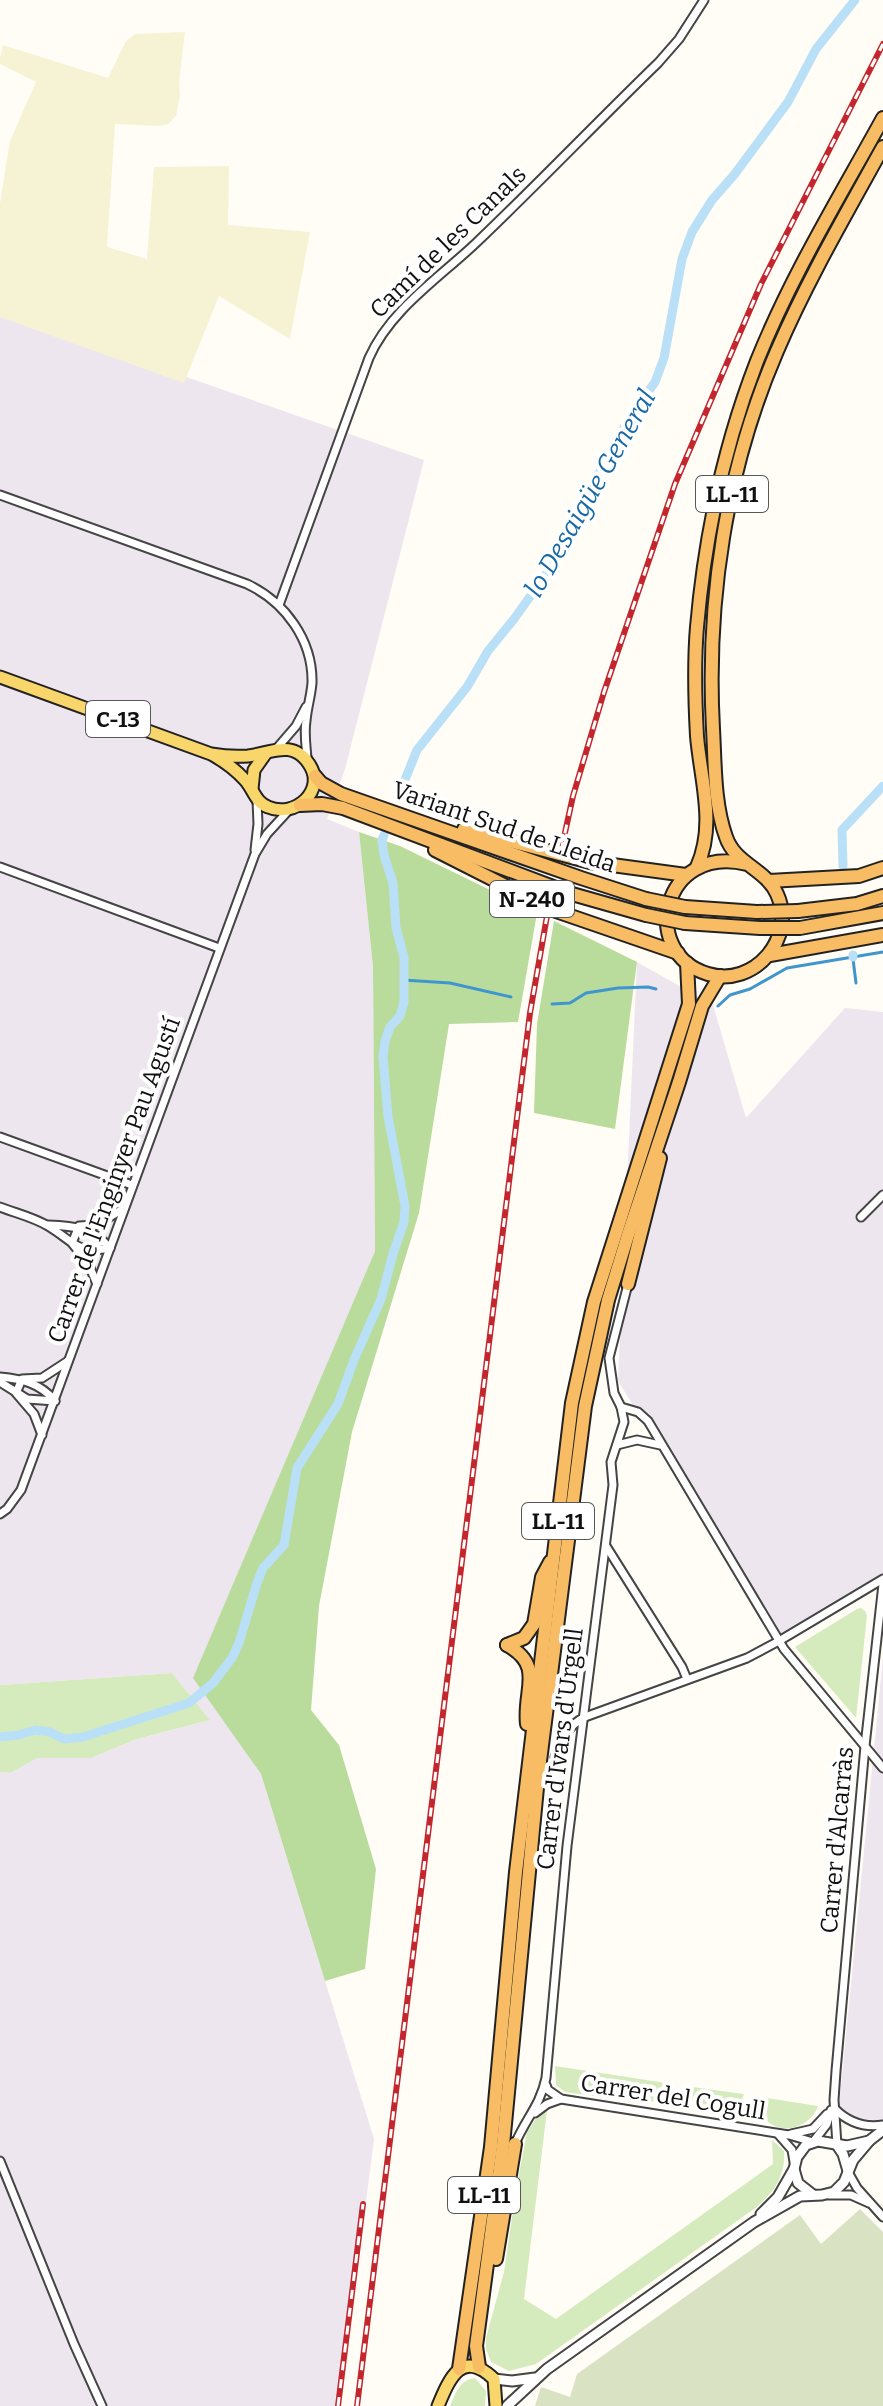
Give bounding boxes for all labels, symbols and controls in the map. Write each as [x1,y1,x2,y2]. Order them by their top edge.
street label: Camí de les Canals [364,160,532,324]
water label: lo Desaigüe General [518,384,662,602]
road number: LL-11 [696,476,768,512]
road number: C-13 [86,701,150,737]
street label: Variant Sud de Lleida [389,776,619,878]
road number: N-240 [490,881,574,917]
street label: Carrer de l'Enginyer Pau Agustí [42,1013,186,1347]
road number: LL-11 [522,1503,594,1539]
street label: Carrer d'Ivars d'Urgell [531,1626,589,1872]
street label: Carrer d'Alcarràs [815,1745,859,1935]
street label: Carrer del Cogull [579,2069,768,2125]
road number: LL-11 [448,2177,520,2213]

